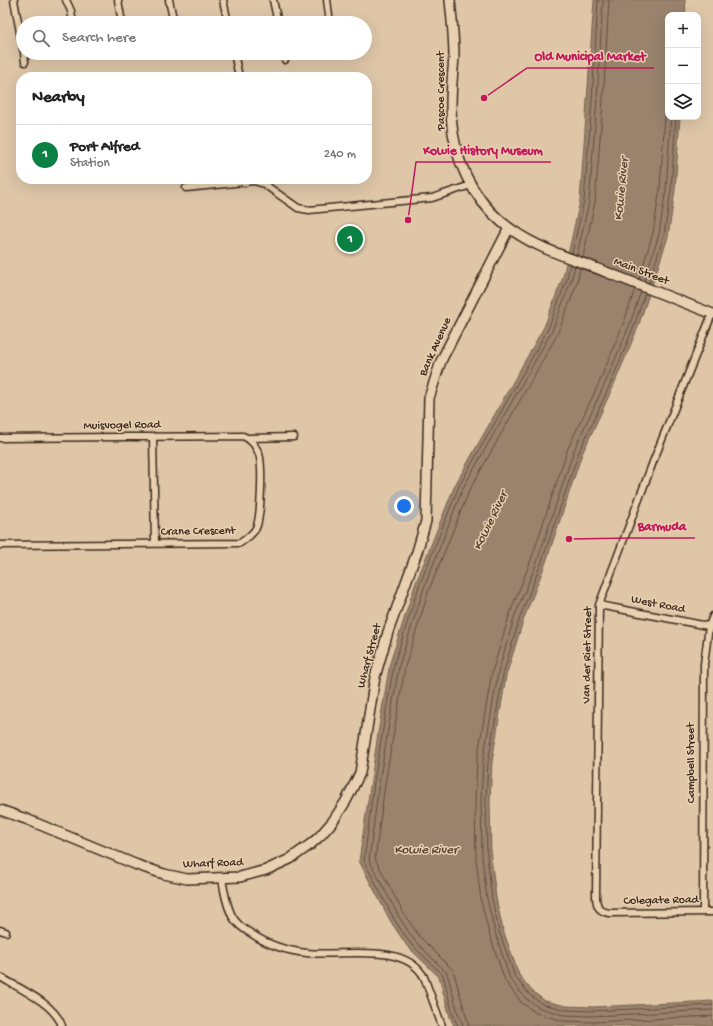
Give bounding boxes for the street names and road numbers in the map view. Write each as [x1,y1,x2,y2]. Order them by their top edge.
street label: Pascoe Crescent [435,50,449,132]
street label: Main Street [611,255,672,289]
street label: Bank Avenue [416,315,455,379]
street label: Muisvogel Road [83,418,162,434]
street label: Crane Crescent [161,524,236,540]
street label: West Road [630,593,687,617]
street label: Van der Riet Street [580,605,596,705]
street label: Wharf Street [355,621,386,690]
street label: Campbell Street [685,722,699,803]
street label: Wharf Road [183,856,244,872]
street label: Colegate Road [623,893,700,909]

